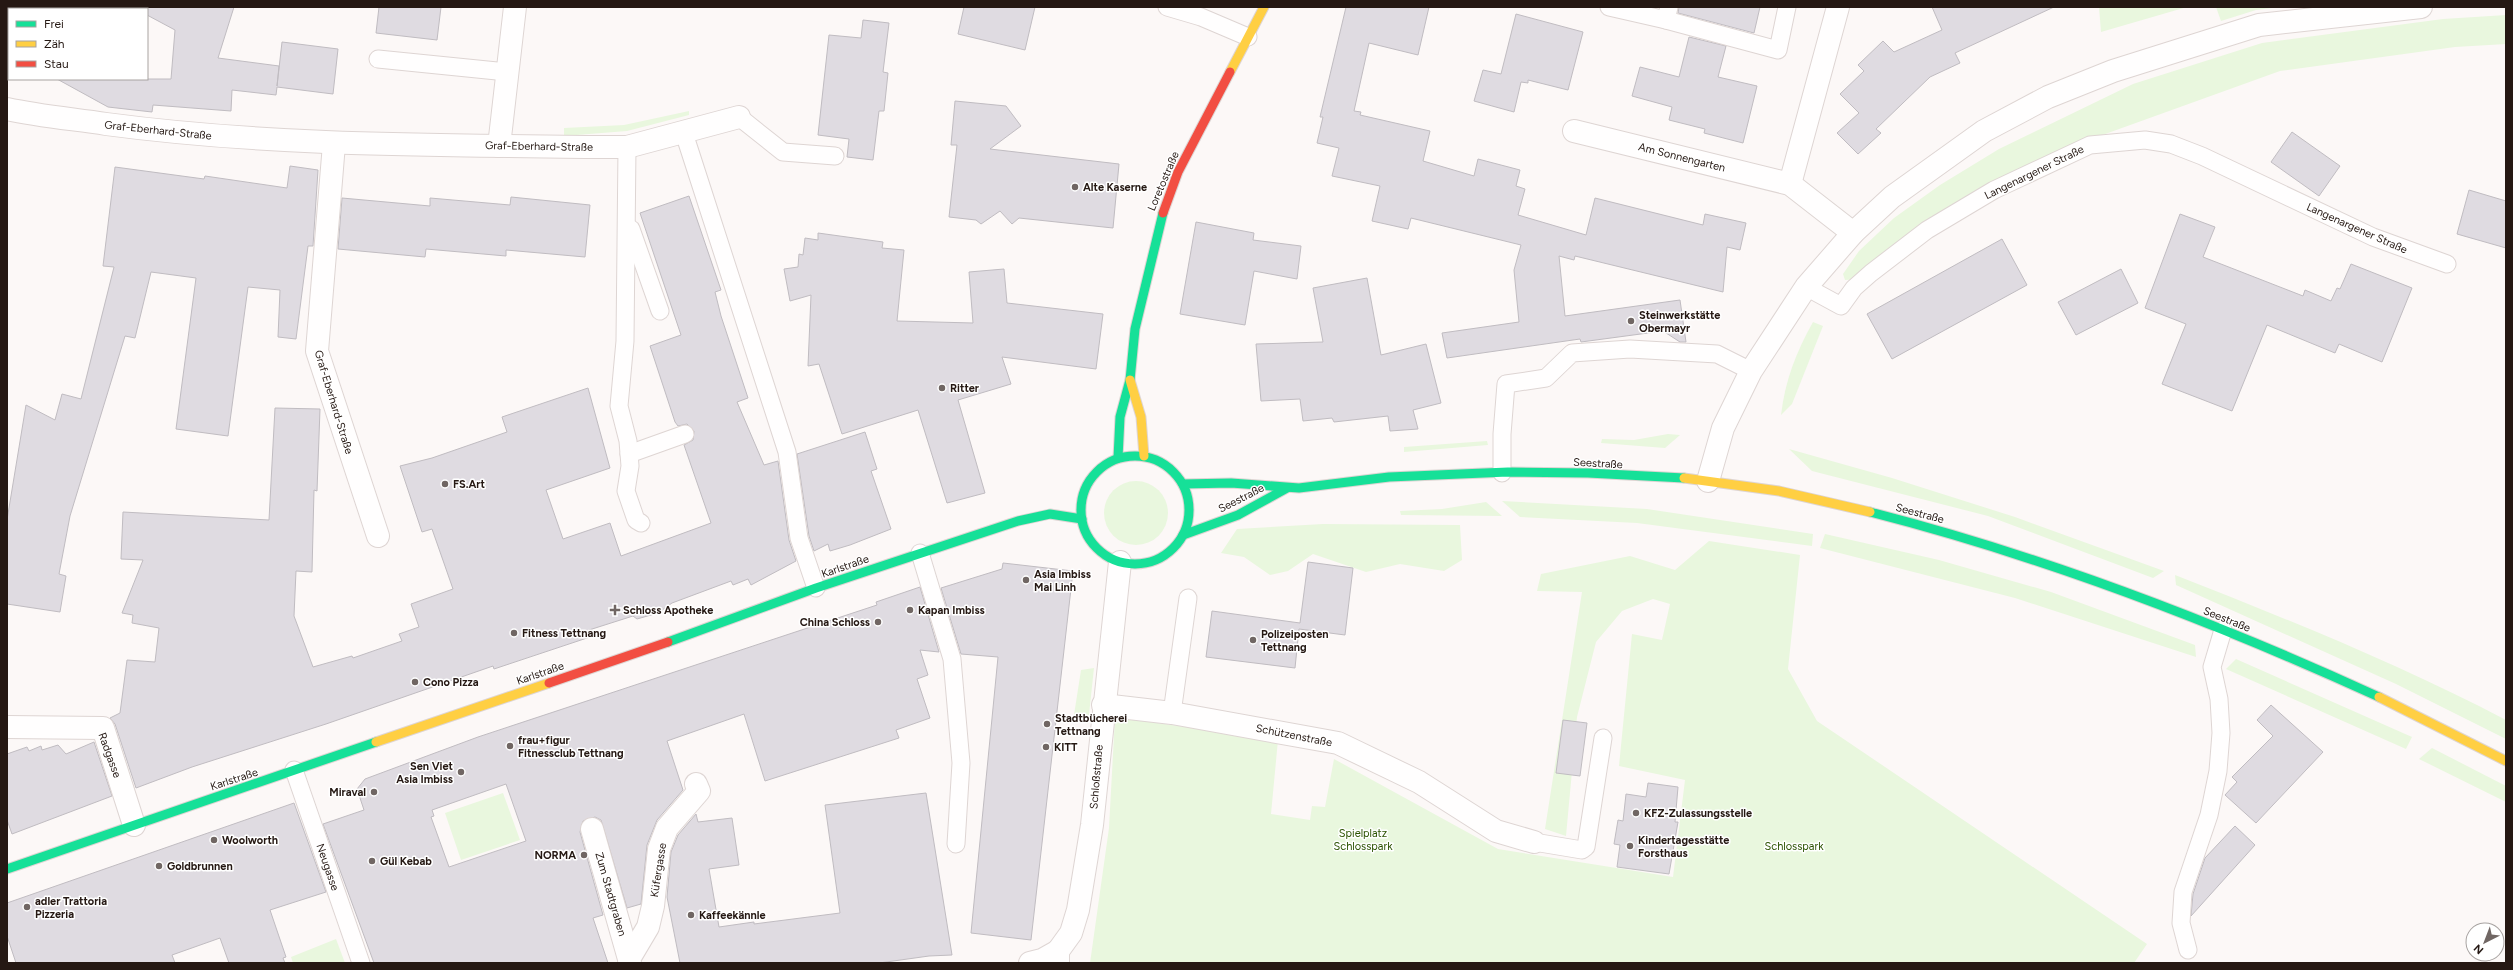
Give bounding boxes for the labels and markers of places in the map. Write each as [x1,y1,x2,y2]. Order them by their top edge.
place label: Alte Kaserne [1083,181,1147,194]
marker: Alte Kaserne [1070,182,1080,192]
place label: Steinwerkstätte Obermayr [1639,309,1720,335]
marker: Steinwerkstätte Obermayr [1626,316,1636,326]
place label: Ritter [950,382,980,395]
marker: Ritter [937,383,947,393]
place label: FS.Art [453,478,486,491]
marker: FS.Art [440,479,450,489]
place label: Asia Imbiss Mai Linh [1034,568,1091,594]
marker: Asia Imbiss Mai Linh [1021,575,1031,585]
place label: Schloss Apotheke [623,604,713,617]
place label: Kapan Imbiss [918,604,985,617]
marker: Schloss Apotheke [610,605,620,615]
marker: Kapan Imbiss [905,605,915,615]
place label: China Schloss [800,616,870,629]
marker: China Schloss [873,617,883,627]
place label: Fitness Tettnang [522,627,606,640]
marker: Fitness Tettnang [509,628,519,638]
place label: Polizeiposten Tettnang [1261,628,1329,654]
marker: Polizeiposten Tettnang [1248,635,1258,645]
place label: Cono Pizza [423,676,479,689]
marker: Cono Pizza [410,677,420,687]
place label: Stadtbücherei Tettnang [1055,712,1127,738]
marker: Stadtbücherei Tettnang [1042,719,1052,729]
place label: frau+figur Fitnessclub Tettnang [518,734,624,760]
marker: frau+figur Fitnessclub Tettnang [505,741,515,751]
place label: KITT [1054,741,1078,754]
marker: KITT [1041,742,1051,752]
place label: Sen Viet Asia Imbiss [396,760,454,786]
marker: Sen Viet Asia Imbiss [456,767,466,777]
place label: Miraval [329,786,366,799]
marker: Miraval [369,787,379,797]
place label: KFZ-Zulassungsstelle [1644,807,1752,820]
marker: KFZ-Zulassungsstelle [1631,808,1641,818]
place label: Woolworth [222,834,278,847]
place label: Kindertagesstätte Forsthaus [1638,834,1729,860]
marker: Woolworth [209,835,219,845]
marker: Kindertagesstätte Forsthaus [1625,841,1635,851]
place label: NORMA [534,849,576,862]
marker: NORMA [579,850,589,860]
place label: Gül Kebab [380,855,432,868]
marker: Gül Kebab [367,856,377,866]
place label: Goldbrunnen [167,860,233,873]
marker: Goldbrunnen [154,861,164,871]
place label: adler Trattoria Pizzeria [35,895,107,921]
marker: adler Trattoria Pizzeria [22,902,32,912]
place label: Kaffeekännle [699,909,766,922]
marker: Kaffeekännle [686,910,696,920]

